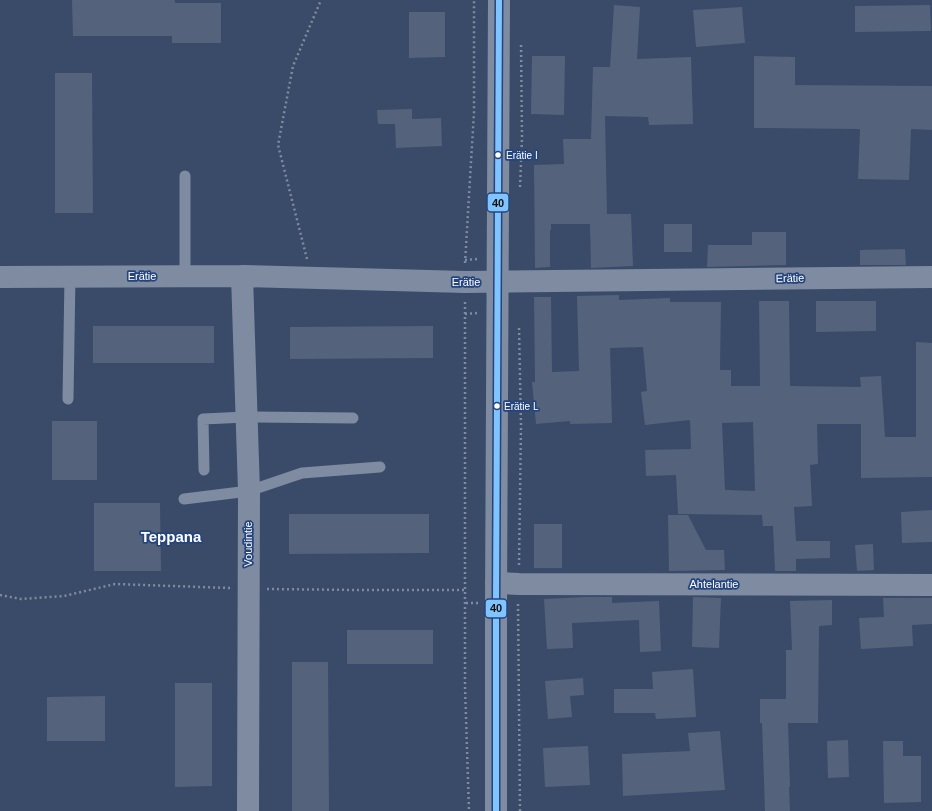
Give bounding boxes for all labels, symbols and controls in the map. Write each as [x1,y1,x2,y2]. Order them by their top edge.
marker: Erätie I [493,150,503,160]
place label: Erätie I [506,150,538,161]
line badge: 40 [487,193,509,212]
text: 40 [492,197,504,209]
street label: Erätie [128,270,156,282]
street label: Erätie [776,272,804,284]
street label: Erätie [452,276,480,288]
marker: Erätie L [492,401,502,411]
place label: Erätie L [504,401,539,412]
street label: Voudintie [242,521,254,567]
district label: Teppana [141,528,202,545]
street label: Ahtelantie [690,578,738,590]
line badge: 40 [485,599,507,618]
text: 40 [490,602,502,614]

